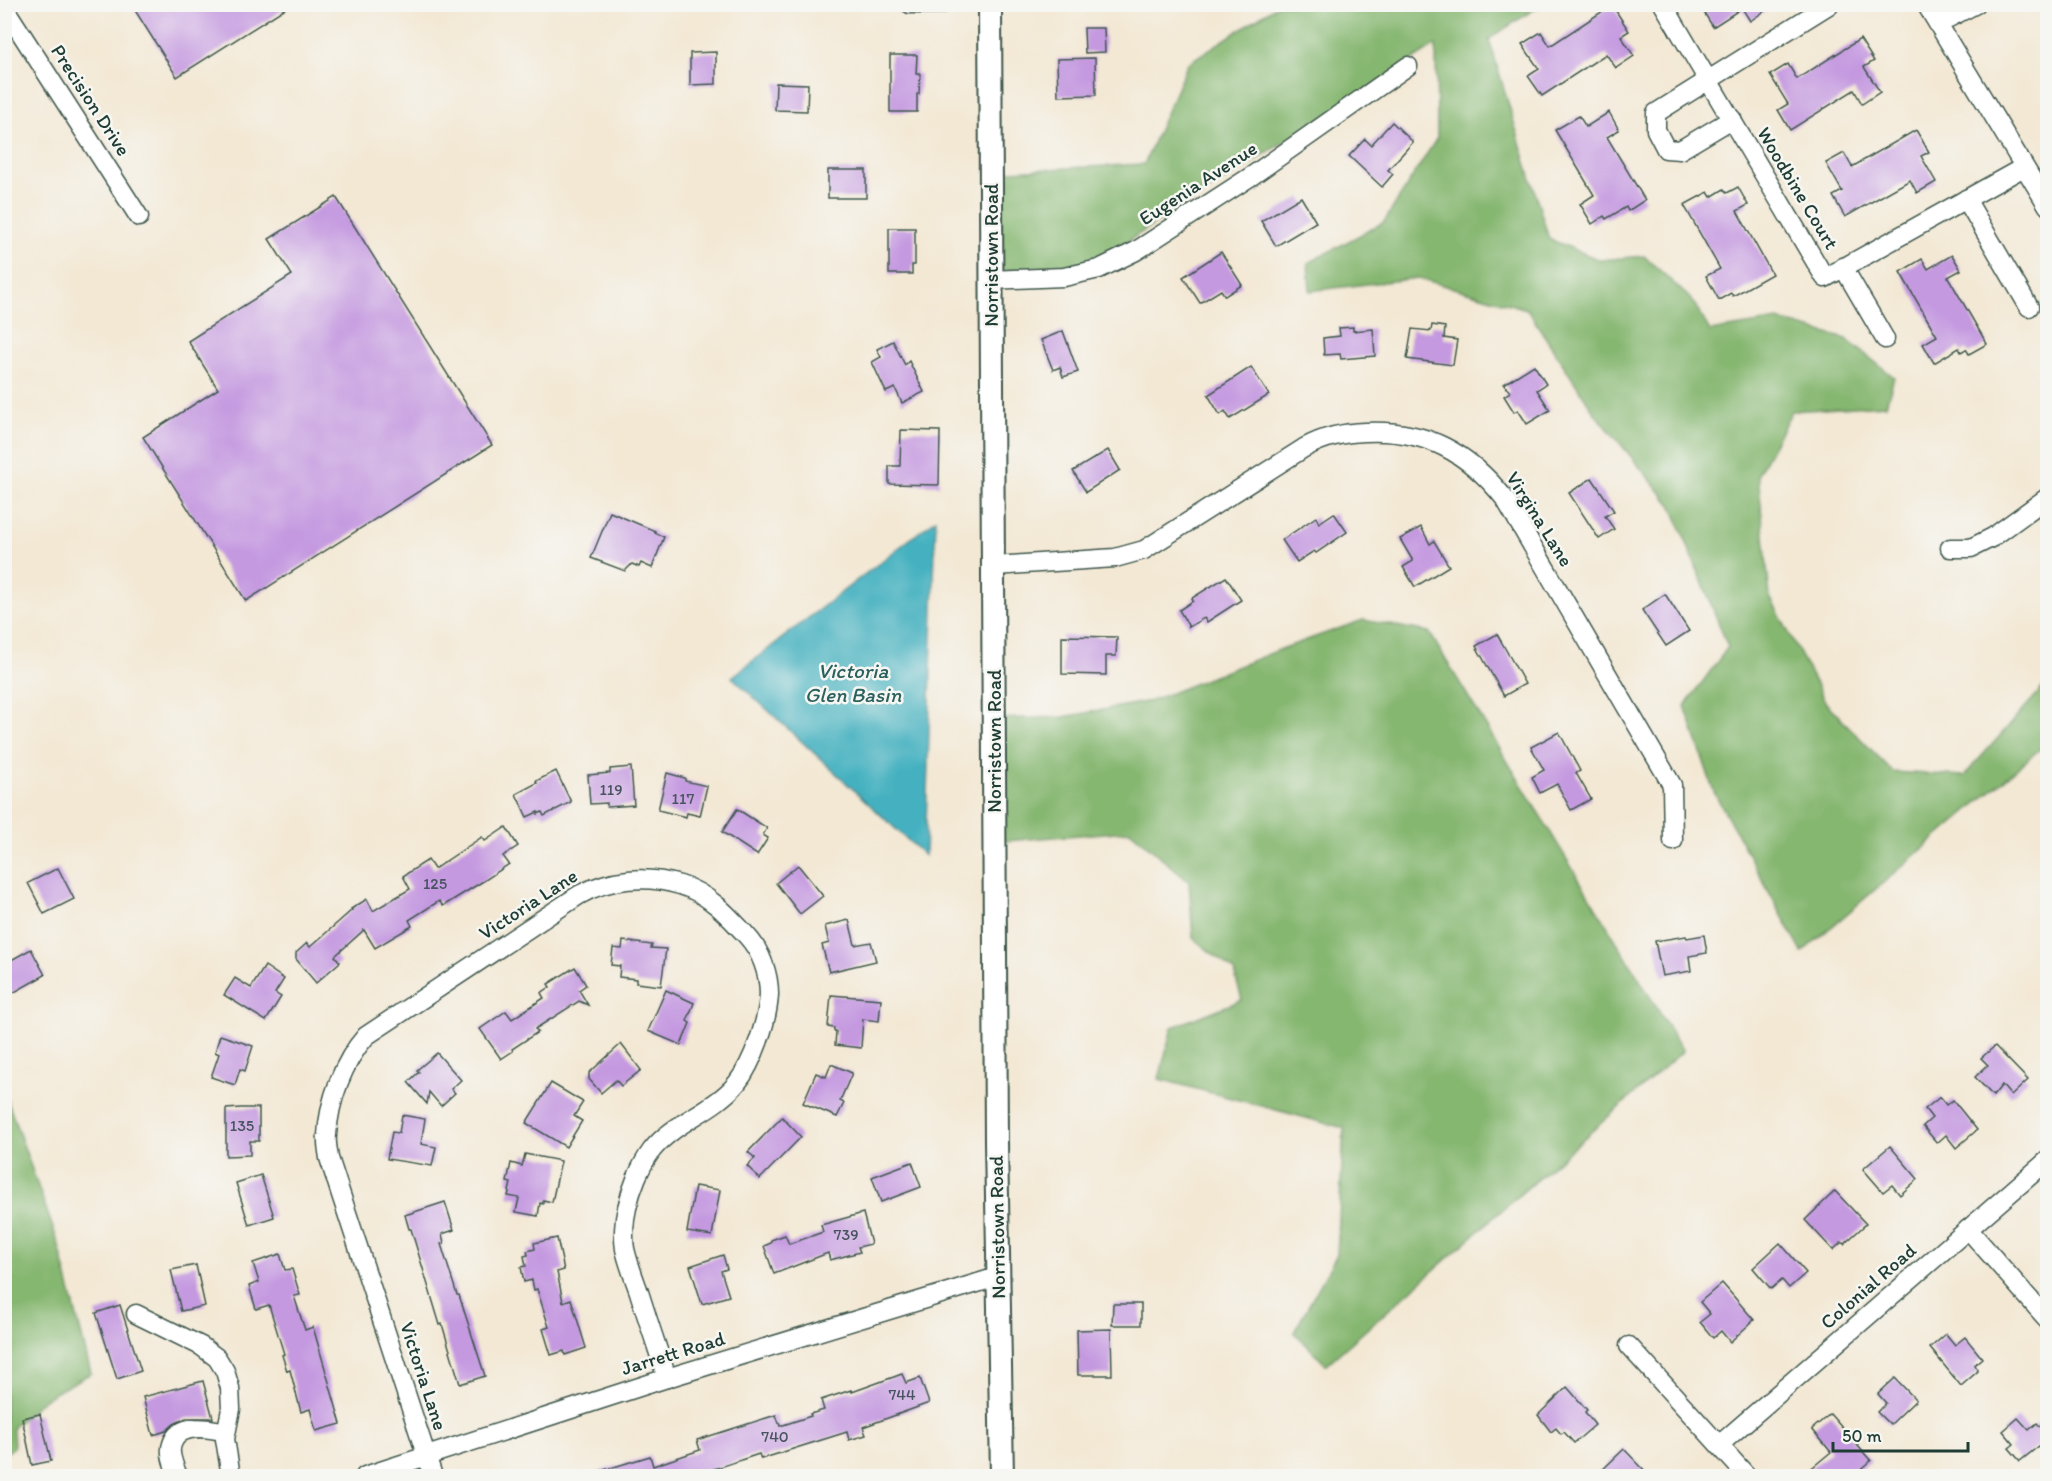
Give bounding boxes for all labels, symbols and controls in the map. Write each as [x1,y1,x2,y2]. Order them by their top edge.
street label: Precision Drive [46,40,136,160]
street label: Woodbine Court [1752,123,1844,254]
street label: Eugenia Avenue [1134,136,1262,230]
street label: Norristown Road [979,183,1003,327]
street label: Virgina Lane [1501,467,1579,571]
water label: Victoria Glen Basin [805,658,901,707]
street label: Norristown Road [982,669,1006,813]
house number: 119 [599,780,623,799]
house number: 117 [672,789,694,808]
street label: Victoria Lane [474,863,582,945]
house number: 125 [423,874,447,893]
house number: 135 [230,1116,254,1135]
street label: Norristown Road [984,1155,1010,1299]
house number: 739 [833,1225,859,1244]
street label: Colonial Road [1815,1238,1921,1334]
street label: Victoria Lane [395,1319,453,1433]
street label: Jarrett Road [618,1326,728,1380]
house number: 744 [888,1385,916,1404]
scale bar [1833,1415,1968,1453]
text: 50 m [1842,1425,1882,1447]
house number: 740 [761,1427,789,1446]

